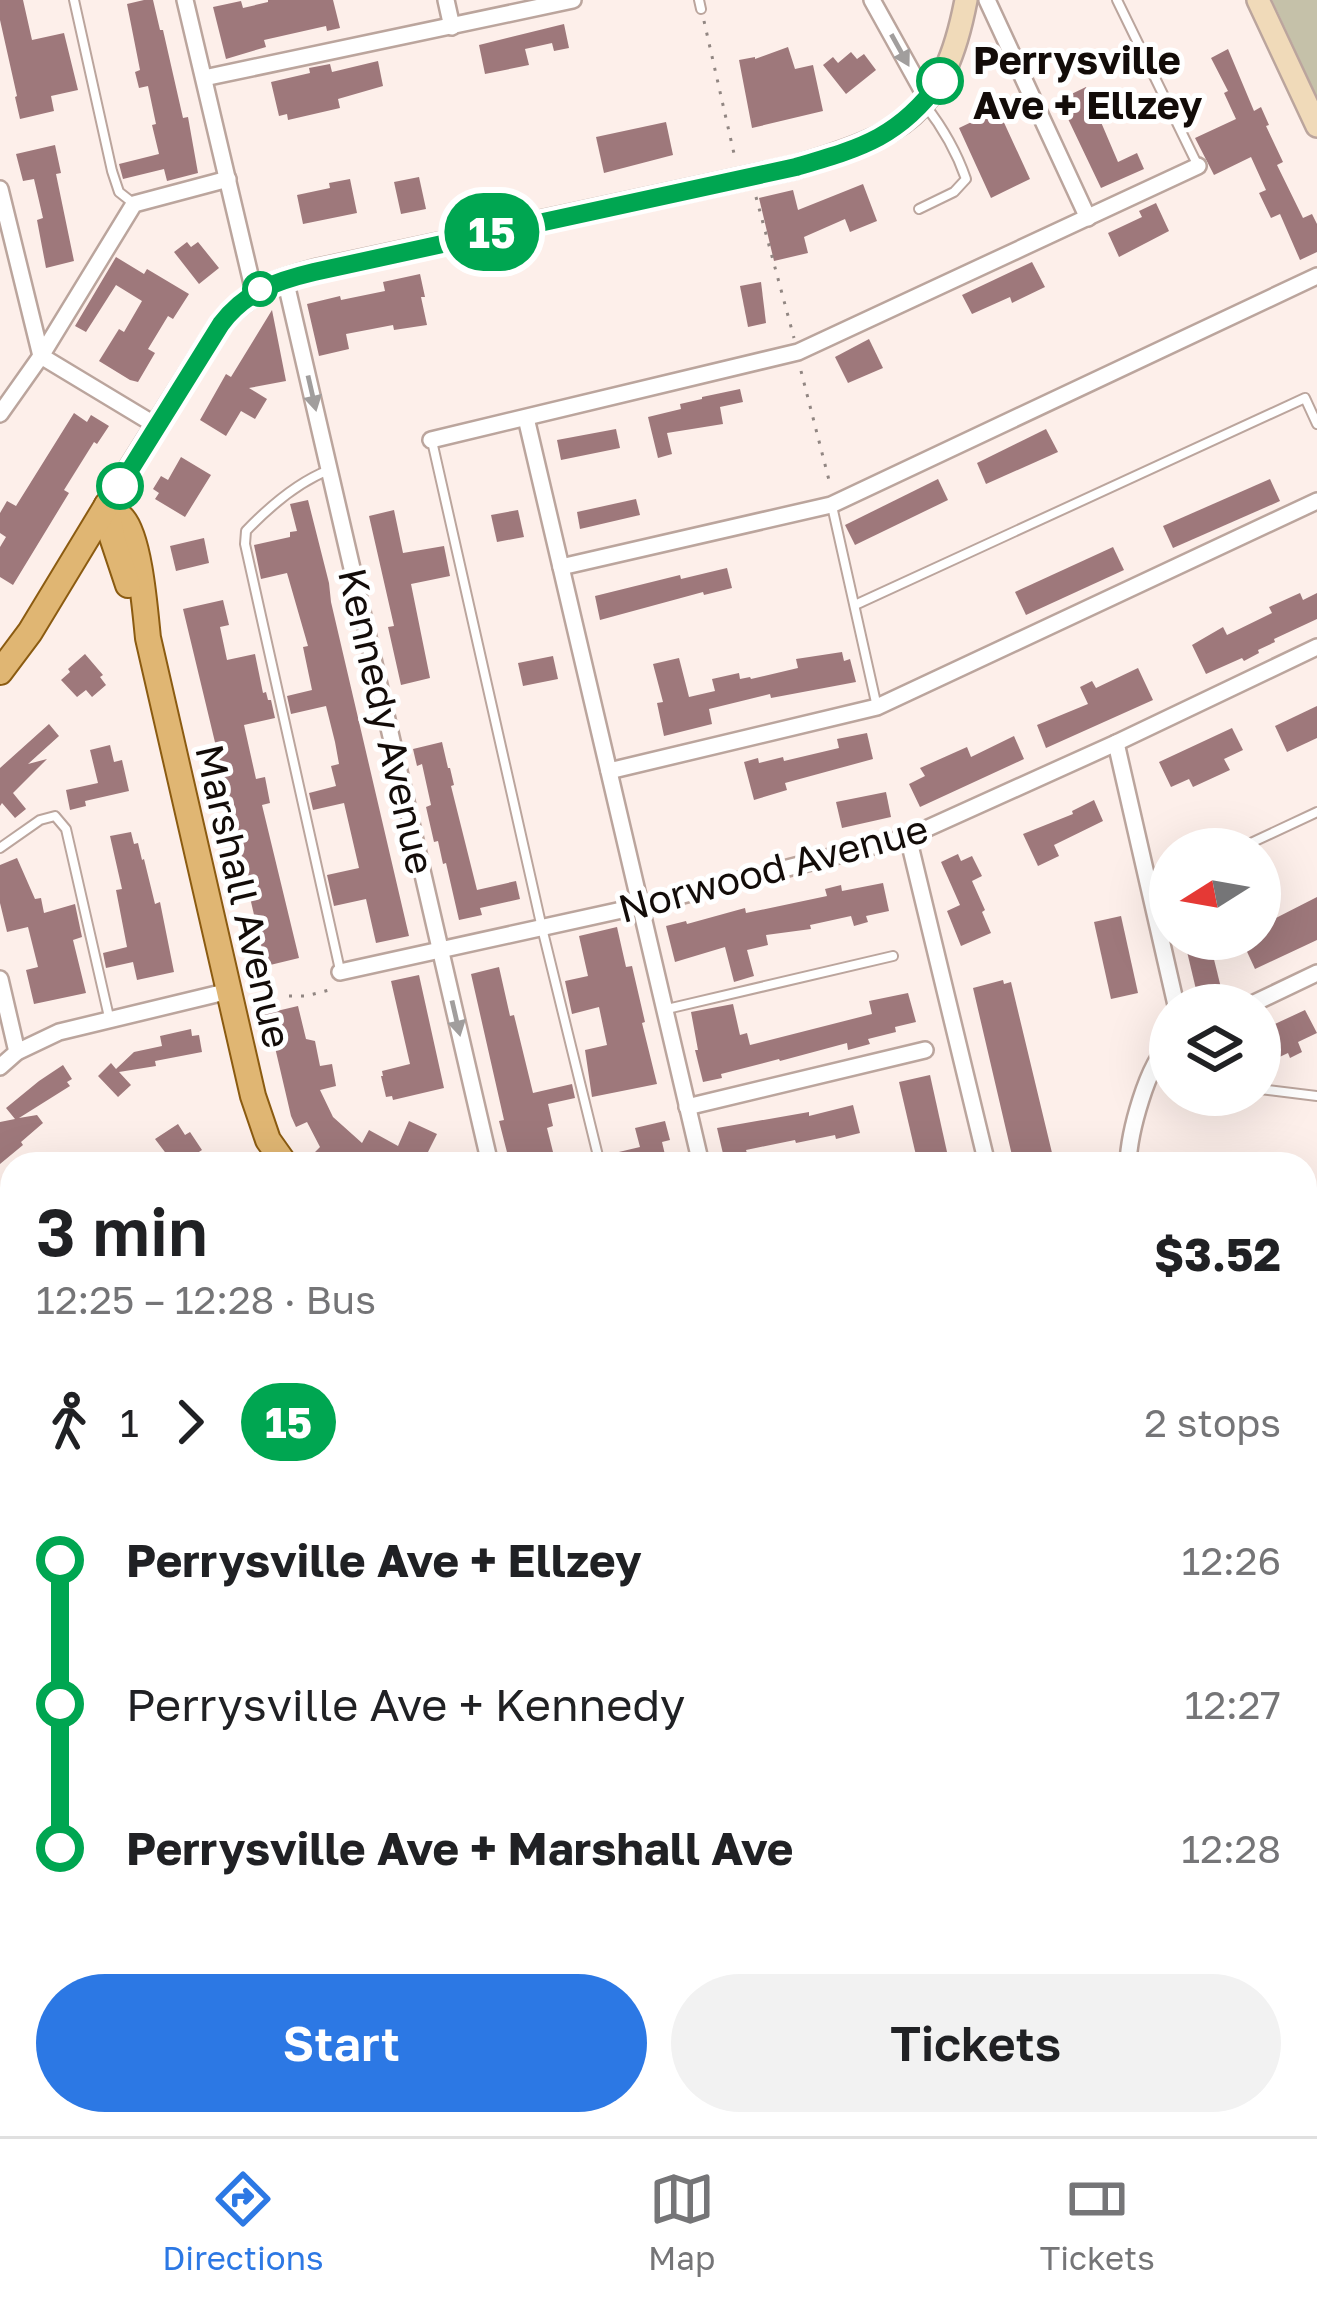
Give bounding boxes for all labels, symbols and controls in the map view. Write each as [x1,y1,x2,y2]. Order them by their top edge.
one-way arrow [889,32,910,67]
place label: Perrysville Ave + Ellzey [973,36,1203,128]
marker: Perrysville Ave + Ellzey [918,59,962,103]
line badge: 15 [438,193,546,271]
text: 15 [468,207,516,257]
unlabelled marker [244,273,276,305]
one-way arrow [303,374,322,411]
unlabelled marker [98,464,142,508]
street label: Kennedy Avenue [329,563,445,879]
street label: Marshall Avenue [186,740,302,1052]
street label: Norwood Avenue [613,804,933,932]
north arrow [1149,828,1281,960]
map controls [1149,828,1281,1116]
button: layers [1149,984,1281,1116]
one-way arrow [447,1000,466,1037]
text: 3 min [36,1191,208,1271]
text: $3.52 [1154,1227,1281,1281]
text: 12:25 – 12:28 · Bus [36,1276,376,1323]
icon: walk [36,1389,102,1455]
icon: forward [157,1389,223,1455]
text: 15 [265,1397,312,1447]
text: 1 [120,1399,139,1446]
text: 2 stops [1144,1399,1281,1446]
text: Perrysville Ave + Ellzey [126,1533,642,1587]
text: 12:26 [1182,1537,1281,1584]
text: Perrysville Ave + Kennedy [126,1677,685,1731]
text: 12:27 [1184,1681,1281,1728]
text: Perrysville Ave + Marshall Ave [126,1821,793,1875]
text: 12:28 [1181,1825,1281,1872]
button: Start [36,1974,647,2112]
button: Tickets [671,1974,1281,2112]
tab: Directions [162,2166,323,2277]
tab: Map [648,2166,715,2277]
tab: Tickets [1040,2166,1155,2277]

